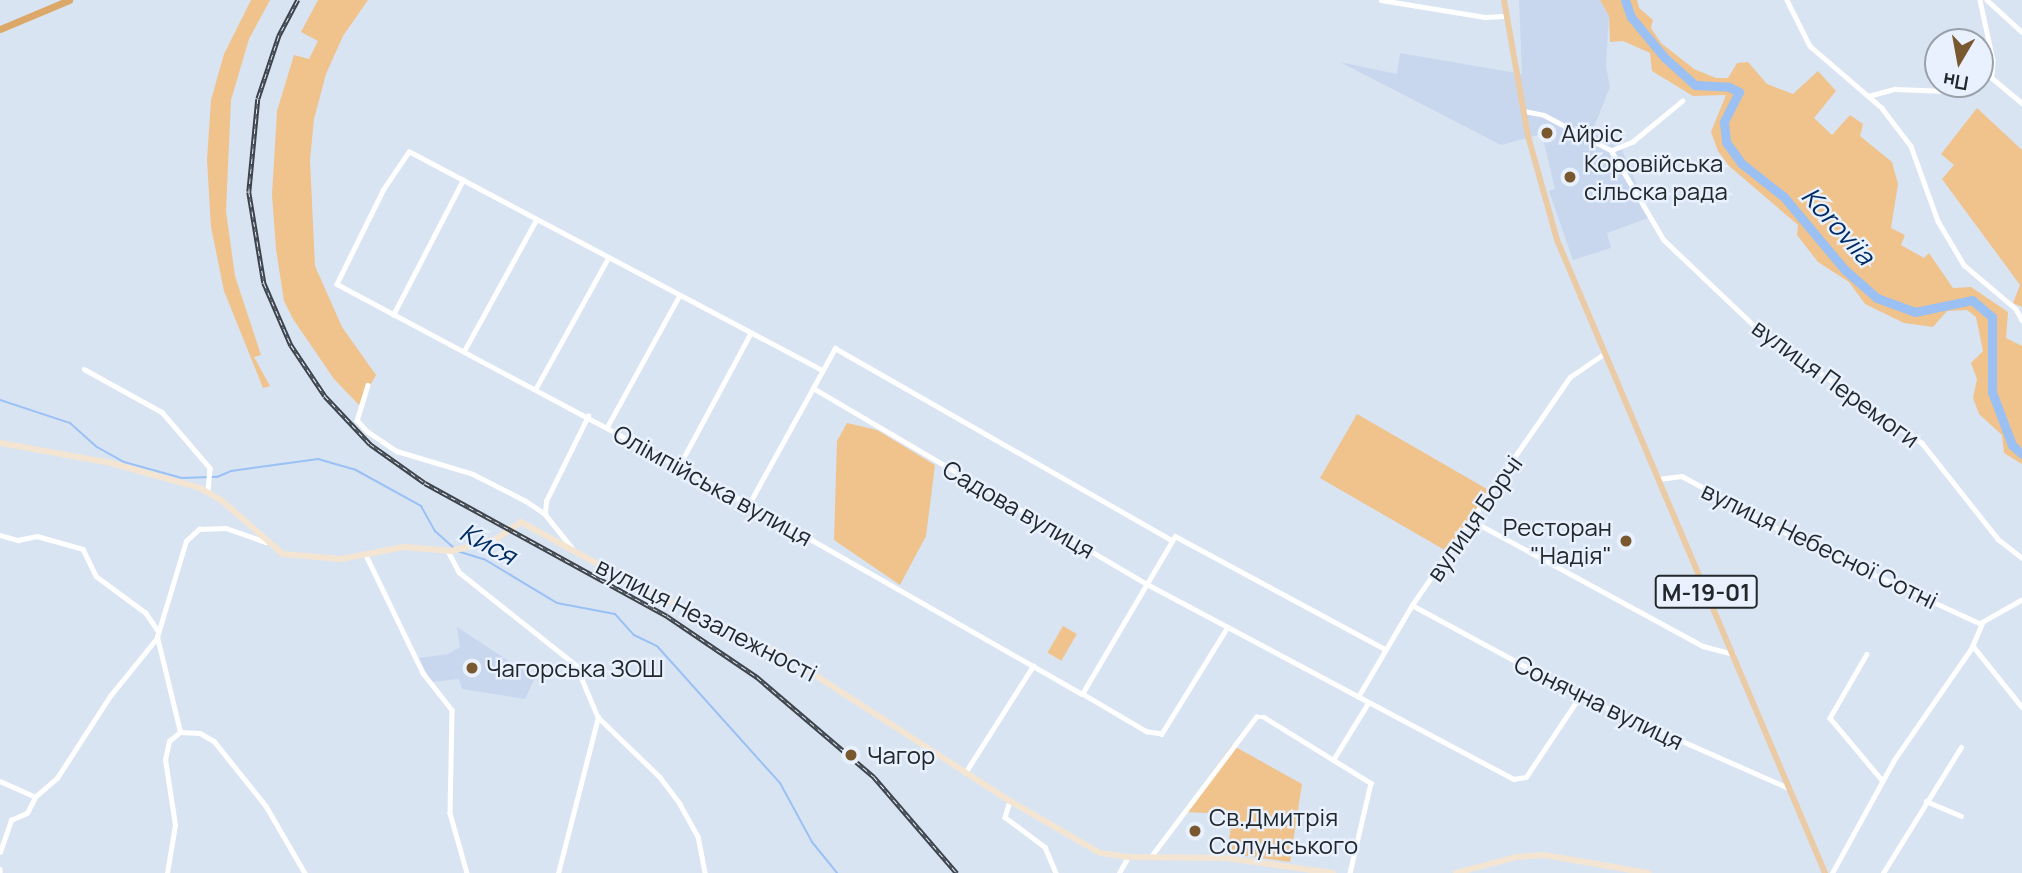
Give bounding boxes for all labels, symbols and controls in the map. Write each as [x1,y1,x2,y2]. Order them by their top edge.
north arrow [1924,28,1994,98]
text: Пн [1941,67,1971,97]
place label: Айріс [1561,119,1623,147]
marker: Айріс [1539,125,1555,141]
place label: Коровійська сільска рада [1584,149,1728,205]
marker: Коровійська сільска рада [1562,169,1578,185]
water label: Koroviia [1795,181,1881,271]
street label: вулиця Перемоги [1747,313,1925,453]
street label: Олімпійська вулиця [608,418,818,552]
street label: вулиця Борчі [1420,450,1528,586]
street label: Садова вулиця [938,454,1100,564]
street label: вулиця Небесної Сотні [1697,475,1943,615]
place label: Ресторан "Надія" [1503,513,1612,569]
water label: Кися [455,516,521,572]
marker: Ресторан "Надія" [1618,533,1634,549]
street label: вулиця Незалежності [592,551,822,687]
road number: М-19-01 [1654,572,1758,612]
street label: Сонячна вулиця [1510,649,1688,755]
place label: Чагорська ЗОШ [486,654,664,682]
marker: Чагорська ЗОШ [464,660,480,676]
place label: Чагор [867,741,935,769]
marker: Чагор [841,745,861,765]
place label: Св.Дмитрія Солунського [1209,803,1358,859]
marker: Св.Дмитрія Солунського [1187,823,1203,839]

